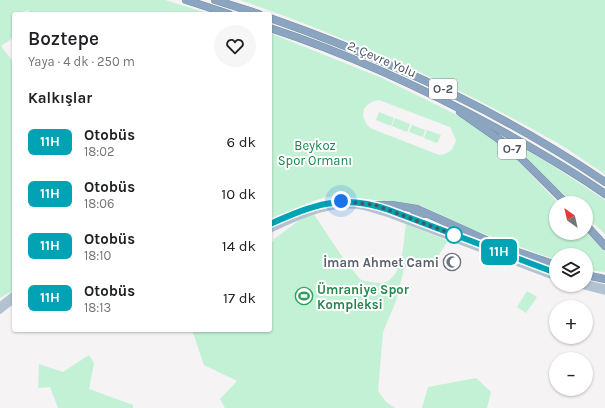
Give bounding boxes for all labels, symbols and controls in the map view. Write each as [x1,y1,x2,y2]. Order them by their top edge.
button: heart [214,25,256,67]
text: Boztepe [28,28,99,50]
street label: 2. Çevre Yolu [345,38,419,80]
text: Yaya · 4 dk · 250 m [28,54,135,69]
road number: O-2 [429,79,457,99]
text: Kalkışlar [28,89,92,107]
text: Otobüs [84,126,135,144]
text: 11H [40,133,60,150]
text: 6 dk [227,133,256,151]
park label: Beykoz Spor Ormanı [278,138,352,168]
road number: O-7 [498,139,526,159]
text: 18:02 [84,144,115,159]
text: Otobüs [84,178,135,196]
text: 11H [40,185,60,202]
text: 10 dk [221,185,256,203]
your location [331,191,351,211]
text: 18:06 [84,196,114,211]
north arrow [549,196,593,240]
map controls [549,196,593,396]
unlabelled marker [445,226,463,244]
text: Otobüs [84,230,135,248]
text: 11H [40,237,60,254]
text: 14 dk [222,237,256,255]
line badge: 11H [476,239,522,265]
text: 11H [489,243,509,260]
text: 18:10 [84,248,111,263]
button: layers [549,248,593,292]
mosque icon: İmam Ahmet Cami [442,252,462,272]
place label: İmam Ahmet Cami [323,254,439,270]
text: Otobüs [84,282,135,300]
place label: Ümraniye Spor Kompleksi [317,282,410,312]
sports icon: Ümraniye Spor Kompleksi [294,286,314,306]
text: 11H [40,289,60,306]
text: 17 dk [223,289,256,307]
text: 18:13 [84,300,111,315]
button: + [549,300,593,344]
button: − [549,352,593,396]

